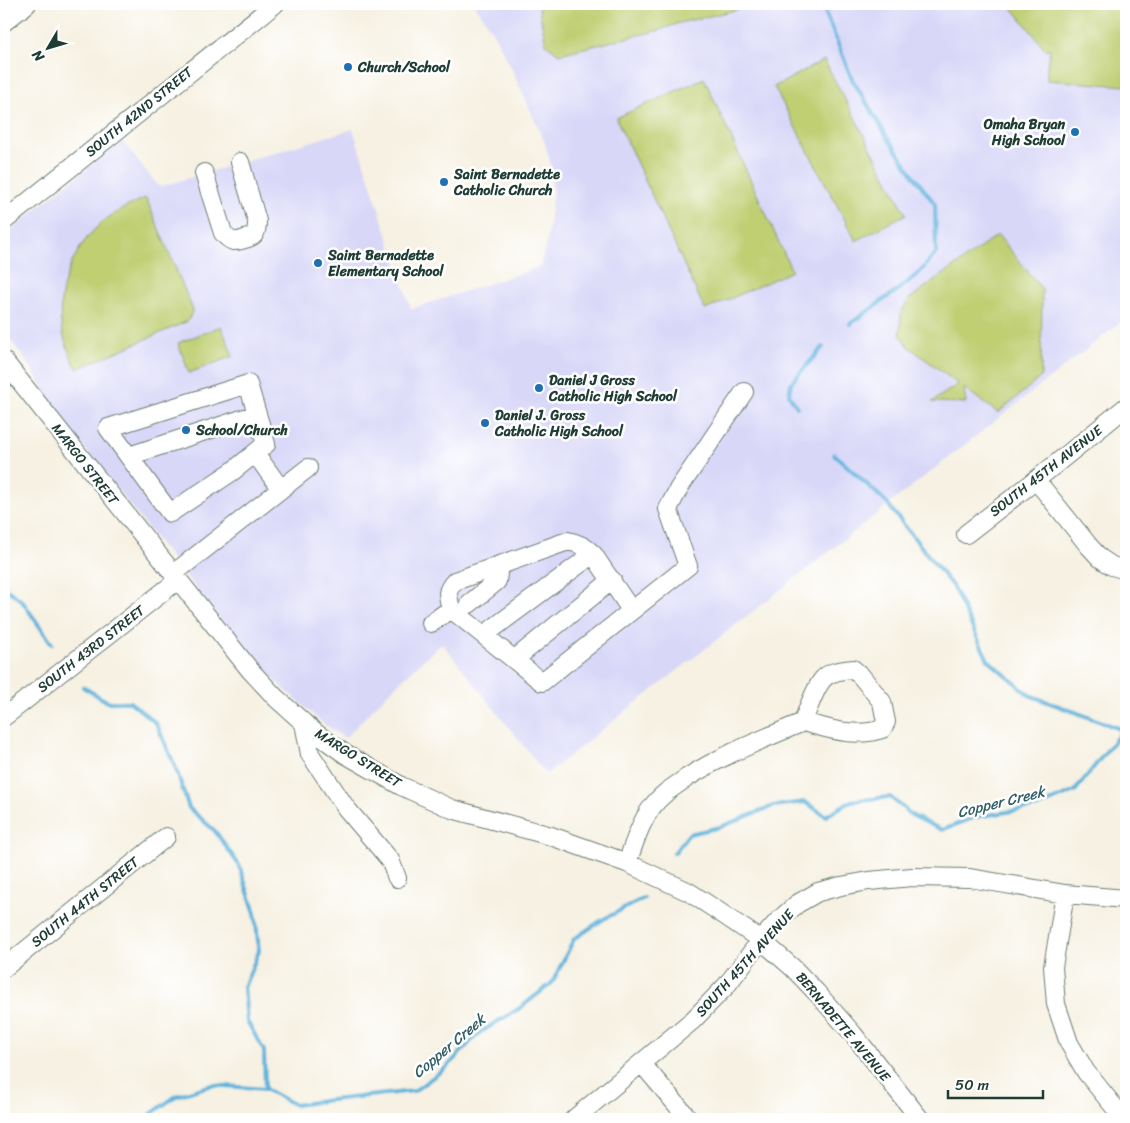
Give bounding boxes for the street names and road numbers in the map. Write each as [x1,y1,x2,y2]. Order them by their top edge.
street label: SOUTH 42ND STREET [80,60,199,164]
street label: MARGO STREET [45,418,126,511]
street label: SOUTH 45TH AVENUE [984,418,1109,523]
street label: SOUTH 43RD STREET [32,598,151,699]
street label: MARGO STREET [310,721,407,795]
street label: SOUTH 44TH STREET [25,850,145,954]
street label: SOUTH 45TH AVENUE [689,902,801,1023]
street label: BERNADETTE AVENUE [789,966,898,1089]

